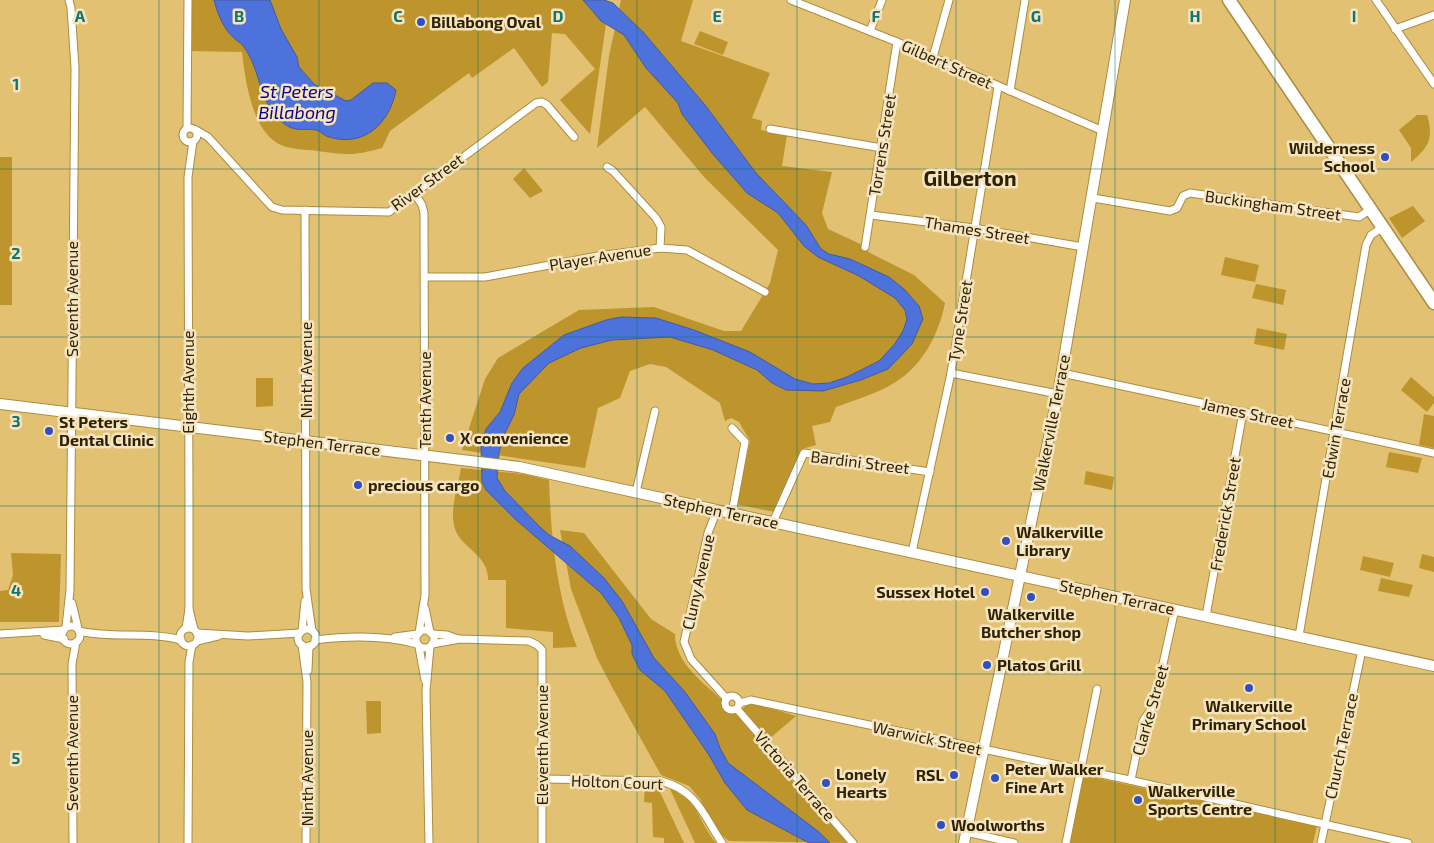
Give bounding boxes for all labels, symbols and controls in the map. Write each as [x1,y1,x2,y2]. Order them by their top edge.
text: A [75,6,86,25]
text: B [234,6,244,25]
text: C [393,6,403,25]
text: D [553,6,564,25]
text: E [712,6,722,25]
text: F [872,6,881,25]
text: G [1031,6,1041,25]
text: H [1189,6,1201,25]
text: I [1352,6,1356,25]
place label: Billabong Oval [431,12,542,31]
marker: Billabong Oval [415,16,427,28]
street label: Gilbert Street [899,35,995,92]
text: 1 [13,74,19,93]
water label: St Peters Billabong [258,80,336,123]
street label: Torrens Street [864,92,899,197]
place label: Wilderness School [1289,138,1376,175]
street label: River Street [387,149,467,214]
marker: Wilderness School [1379,151,1391,163]
district label: Gilberton [923,165,1017,190]
street label: Buckingham Street [1204,186,1342,223]
street label: Thames Street [923,212,1031,247]
street label: Player Avenue [548,239,652,274]
street label: Seventh Avenue [62,241,81,357]
text: 2 [11,243,21,262]
street label: Tyne Street [944,279,975,363]
street label: Ninth Avenue [296,322,315,418]
street label: Eighth Avenue [178,330,197,434]
street label: Tenth Avenue [415,351,434,449]
street label: Walkerville Terrace [1028,353,1073,493]
street label: Edwin Terrace [1317,376,1354,480]
street label: James Street [1201,394,1296,431]
text: 3 [11,411,21,430]
place label: St Peters Dental Clinic [59,412,154,449]
marker: St Peters Dental Clinic [43,425,55,437]
street label: Stephen Terrace [263,426,381,459]
place label: X convenience [460,428,569,447]
marker: X convenience [444,432,456,444]
street label: Bardini Street [810,446,911,477]
street label: Frederick Street [1205,456,1244,572]
place label: precious cargo [368,475,479,494]
marker: precious cargo [352,479,364,491]
street label: Stephen Terrace [662,489,780,532]
place label: Walkerville Library [1016,522,1103,560]
street label: Cluny Avenue [677,532,718,631]
marker: Walkerville Library [1000,535,1012,547]
street label: Stephen Terrace [1058,575,1176,618]
text: 4 [11,580,21,599]
place label: Sussex Hotel [876,582,976,601]
marker: Sussex Hotel [979,586,991,598]
marker: Walkerville Butcher shop [1025,591,1037,603]
place label: Walkerville Butcher shop [981,604,1081,641]
place label: Platos Grill [997,655,1082,674]
marker: Platos Grill [981,659,993,671]
street label: Clarke Street [1127,662,1172,757]
marker: Walkerville Primary School [1243,682,1255,694]
street label: Eleventh Avenue [532,685,551,805]
street label: Church Terrace [1320,691,1361,801]
street label: Seventh Avenue [62,695,81,811]
place label: Walkerville Primary School [1192,696,1307,734]
street label: Warwick Street [871,717,983,758]
street label: Victoria Terrace [751,727,840,825]
street label: Ninth Avenue [297,730,316,826]
text: 5 [12,748,21,767]
place label: Peter Walker Fine Art [1005,759,1104,796]
place label: Lonely Hearts [836,764,887,801]
place label: RSL [916,765,944,784]
marker: RSL [948,769,960,781]
street label: Holton Court [571,770,663,793]
marker: Peter Walker Fine Art [989,772,1001,784]
marker: Lonely Hearts [820,777,832,789]
place label: Walkerville Sports Centre [1148,781,1252,818]
marker: Walkerville Sports Centre [1132,794,1144,806]
place label: Woolworths [951,815,1045,834]
marker: Woolworths [935,819,947,831]

